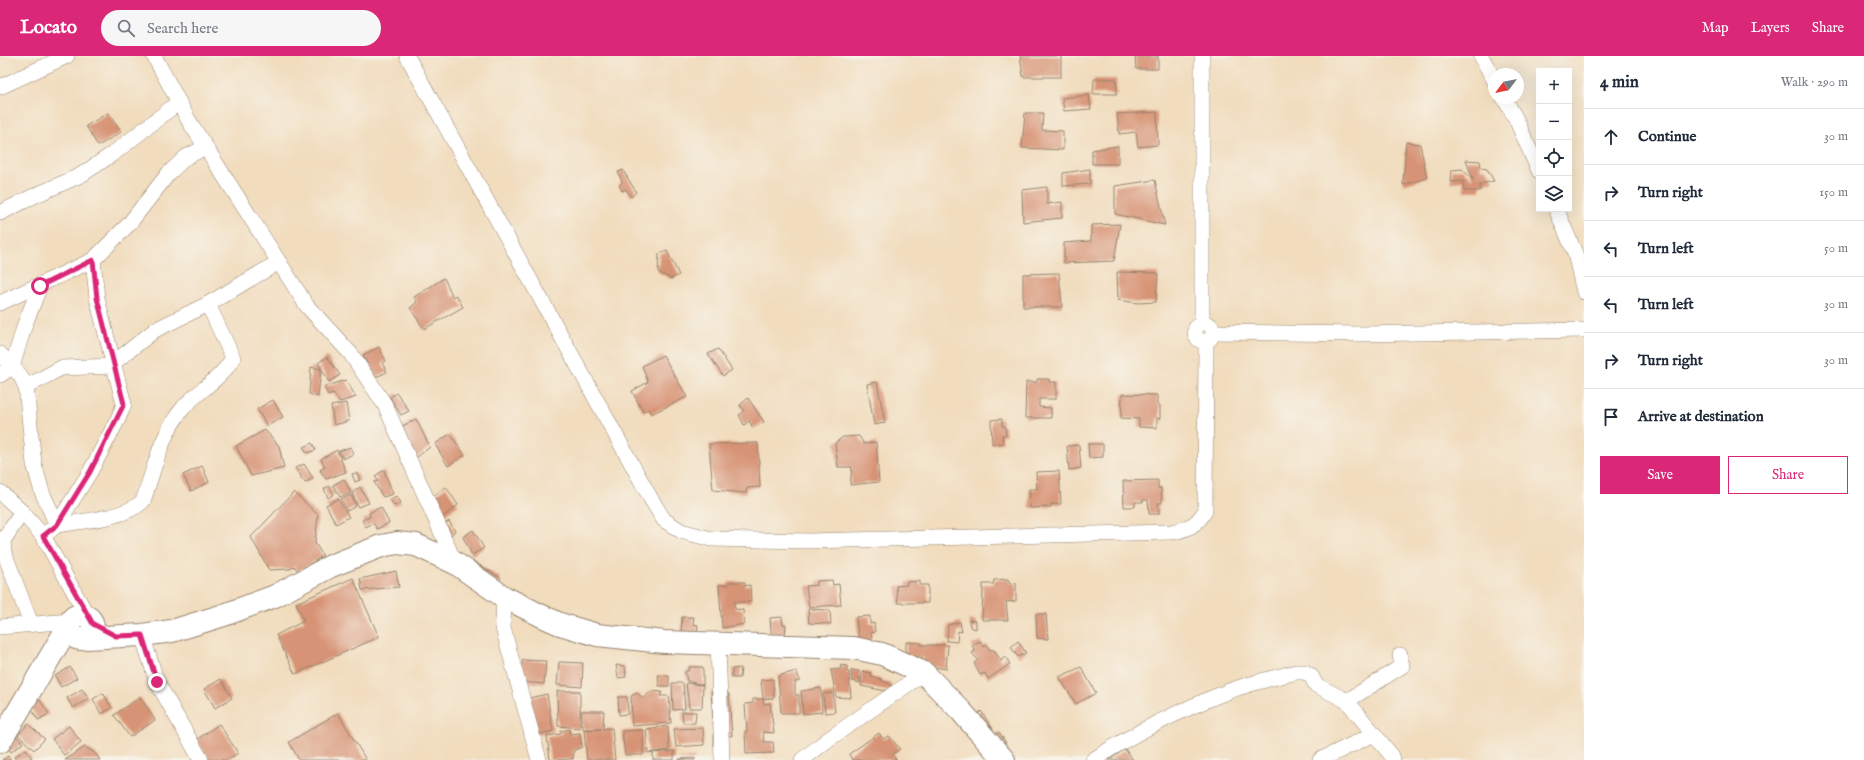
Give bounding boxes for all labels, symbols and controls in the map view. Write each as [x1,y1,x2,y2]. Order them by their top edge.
search box [101,10,381,46]
text: Locato [20,16,77,40]
icon: search [115,17,137,39]
text: Search here [147,19,219,38]
text: Map [1702,19,1729,37]
text: Layers [1751,19,1790,37]
text: Share [1812,19,1844,37]
north arrow [1488,68,1524,104]
map controls [1536,68,1572,212]
button: + [1536,68,1572,104]
text: 4 min [1600,72,1639,93]
text: Walk · 290 m [1781,74,1848,91]
button: − [1536,104,1572,140]
icon: ahead [1600,126,1622,148]
text: Continue [1638,127,1696,146]
text: 30 m [1824,128,1848,145]
button: locate [1536,140,1572,176]
button: layers [1536,176,1572,212]
icon: right [1600,182,1622,204]
text: Turn right [1638,183,1703,202]
text: 150 m [1819,184,1848,201]
icon: left [1600,238,1622,260]
text: Turn left [1638,239,1694,258]
text: 50 m [1824,240,1848,257]
route start [31,277,49,295]
icon: left [1600,294,1622,316]
text: Turn left [1638,295,1694,314]
text: 30 m [1824,296,1848,313]
icon: right [1600,350,1622,372]
text: Turn right [1638,351,1703,370]
text: 30 m [1824,352,1848,369]
icon: arrive [1600,406,1622,428]
text: Arrive at destination [1638,407,1764,426]
button: Save [1600,456,1720,494]
button: Share [1728,456,1848,494]
route end [148,673,166,691]

